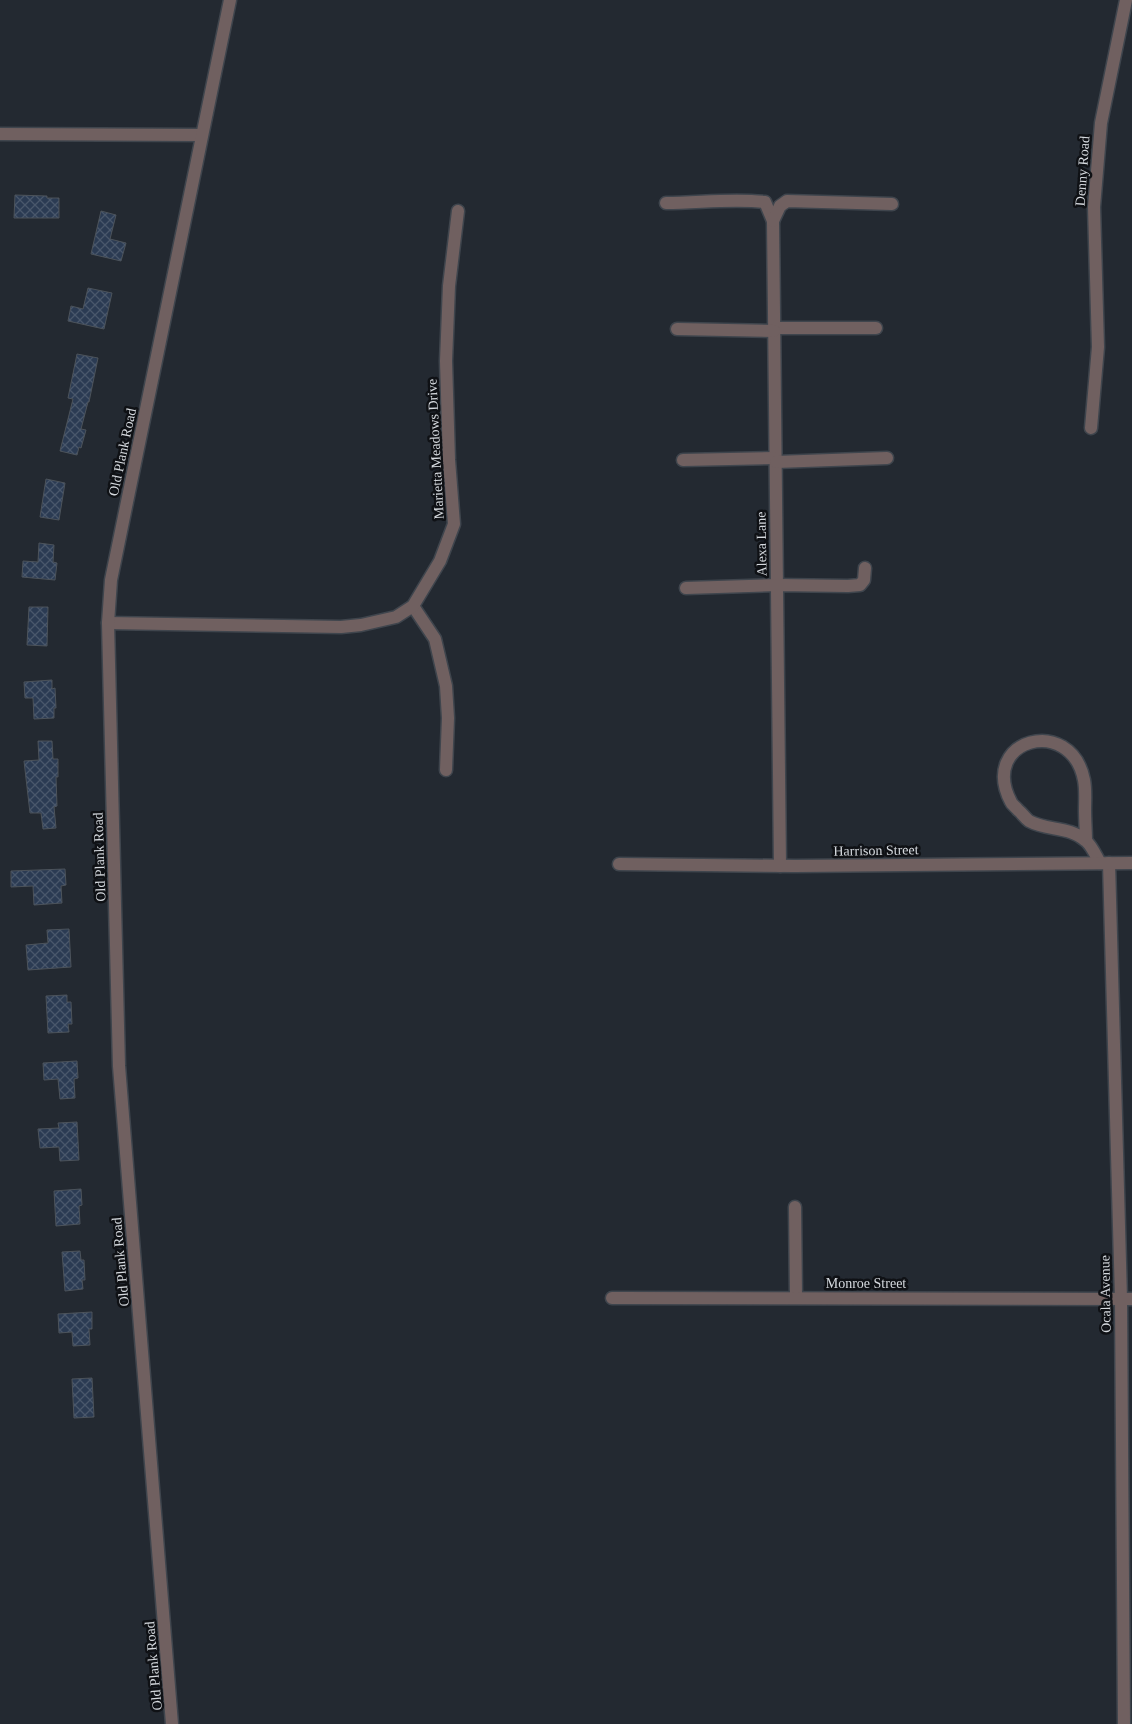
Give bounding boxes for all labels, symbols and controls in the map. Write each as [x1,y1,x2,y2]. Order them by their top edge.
street label: Denny Road [1073,135,1092,207]
street label: Marietta Meadows Drive [424,378,447,520]
street label: Old Plank Road [106,407,139,497]
street label: Alexa Lane [753,511,770,577]
street label: Old Plank Road [90,812,109,902]
street label: Harrison Street [833,842,919,859]
street label: Old Plank Road [109,1217,132,1307]
street label: Ocala Avenue [1097,1255,1114,1333]
street label: Monroe Street [826,1276,906,1291]
street label: Old Plank Road [142,1621,165,1711]

